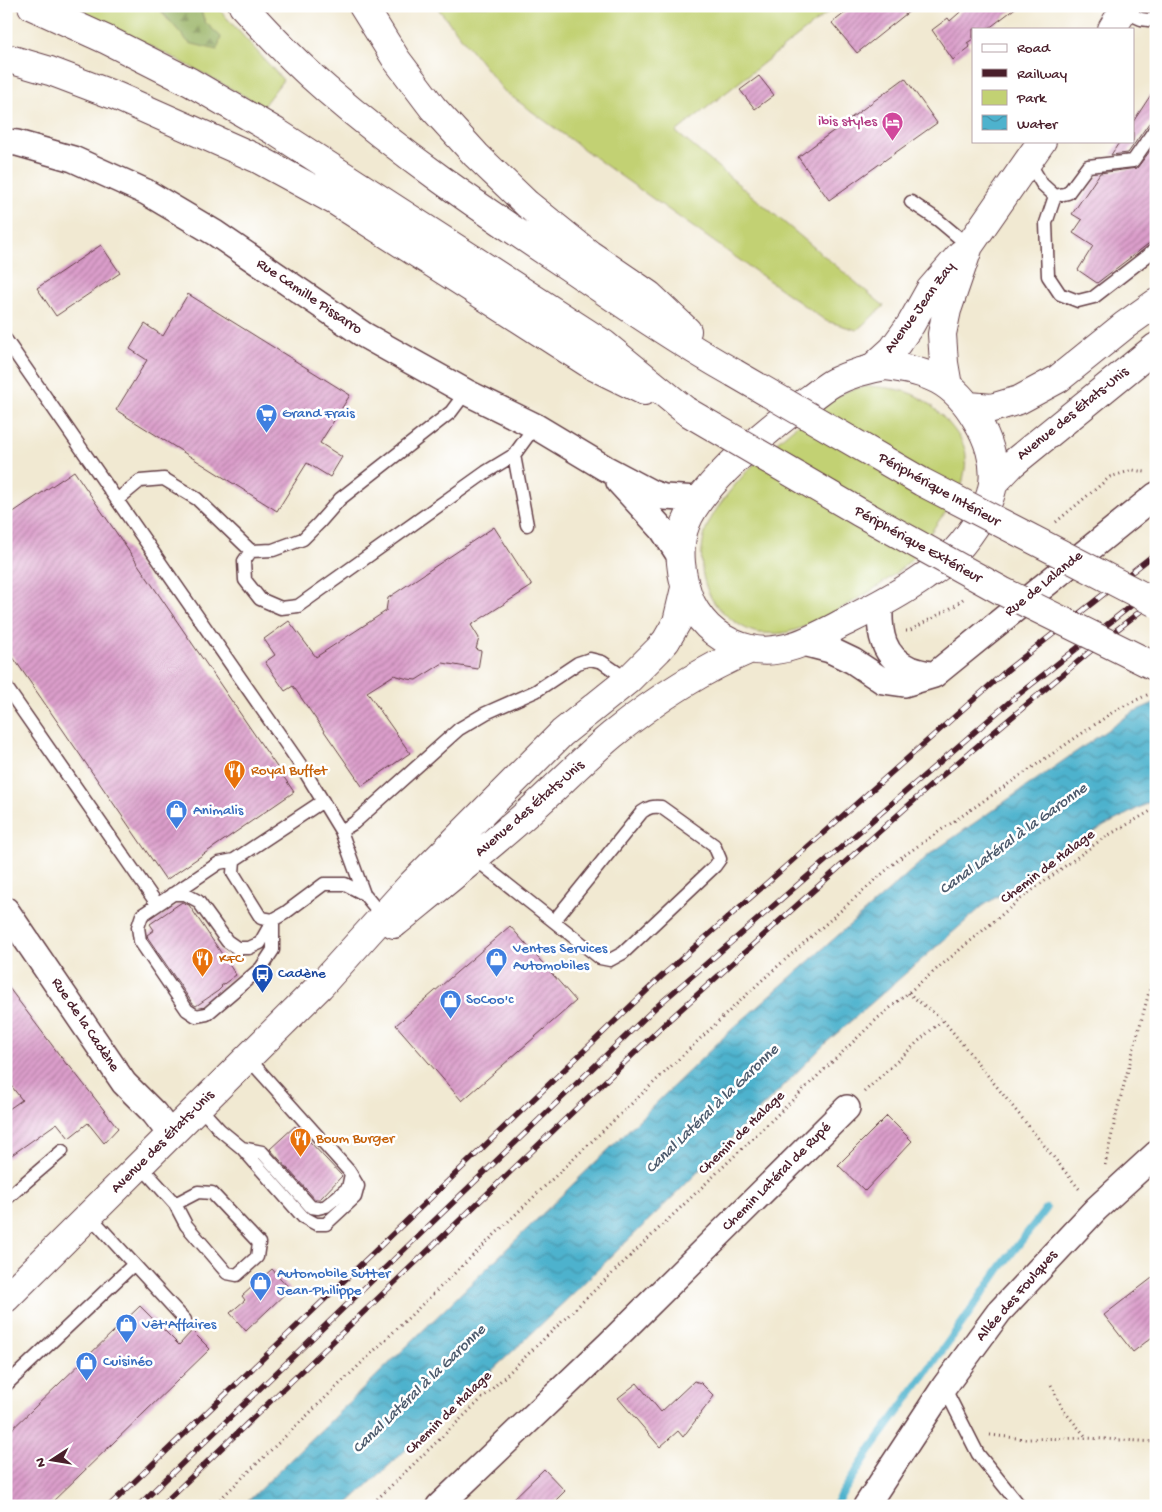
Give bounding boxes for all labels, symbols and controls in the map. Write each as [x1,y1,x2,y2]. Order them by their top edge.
legend [972,28,1134,142]
text: Road [1017,40,1051,58]
text: Railway [1017,66,1068,84]
text: Park [1016,90,1047,108]
hotel icon: ibis styles [881,110,905,141]
place label: ibis styles [818,113,877,131]
text: Water [1017,116,1059,134]
street label: Rue Camille Pissarro [253,255,366,339]
street label: Avenue Jean Zay [881,258,960,357]
street label: Avenue des États-Unis [1013,363,1133,465]
supermarket icon: Grand Frais [254,402,278,433]
place label: Grand Frais [282,405,355,423]
street label: Périphérique Intérieur [874,448,1005,532]
street label: Périphérique Extérieur [850,502,987,588]
street label: Rue de Lalande [1001,547,1087,621]
street label: Avenue des États-Unis [472,756,589,861]
restaurant icon: Royal Buffet [223,759,247,790]
place label: Royal Buffet [251,762,329,780]
water label: Canal Latéral à la Garonne [936,780,1092,900]
shop icon: Animalis [165,799,189,830]
place label: Animalis [193,802,244,820]
street label: Chemin de Halage [997,826,1099,908]
place label: Ventes Services Automobiles [512,940,608,975]
shop icon: Ventes Services Automobiles [485,946,509,977]
restaurant icon: KFC [191,947,215,978]
place label: KFC [219,950,244,968]
bus stop icon: Cadène [250,962,274,993]
place label: Cadène [278,965,326,983]
street label: Rue de la Cadène [47,975,123,1076]
shop icon: SoCoo'c [438,988,462,1019]
place label: SoCoo'c [466,991,514,1009]
water label: Canal Latéral à la Garonne [642,1041,784,1179]
street label: Avenue des États-Unis [107,1086,219,1198]
street label: Chemin de Halage [695,1087,789,1179]
street label: Chemin Latéral de Rupé [719,1119,835,1235]
restaurant icon: Boum Burger [288,1127,312,1158]
place label: Boum Burger [315,1130,396,1148]
street label: Allée des Foulques [972,1246,1062,1345]
place label: Automobile Sutter Jean-Philippe [277,1265,392,1300]
shop icon: Automobile Sutter Jean-Philippe [249,1271,273,1302]
shop icon: Vêt'Affaires [114,1313,138,1344]
place label: Vêt'Affaires [141,1316,217,1334]
water label: Canal Latéral à la Garonne [349,1321,491,1459]
shop icon: Cuisinéo [75,1350,99,1381]
place label: Cuisinéo [103,1353,153,1371]
street label: Chemin de Halage [402,1367,496,1459]
north arrow [28,1434,78,1484]
text: N [32,1456,51,1468]

